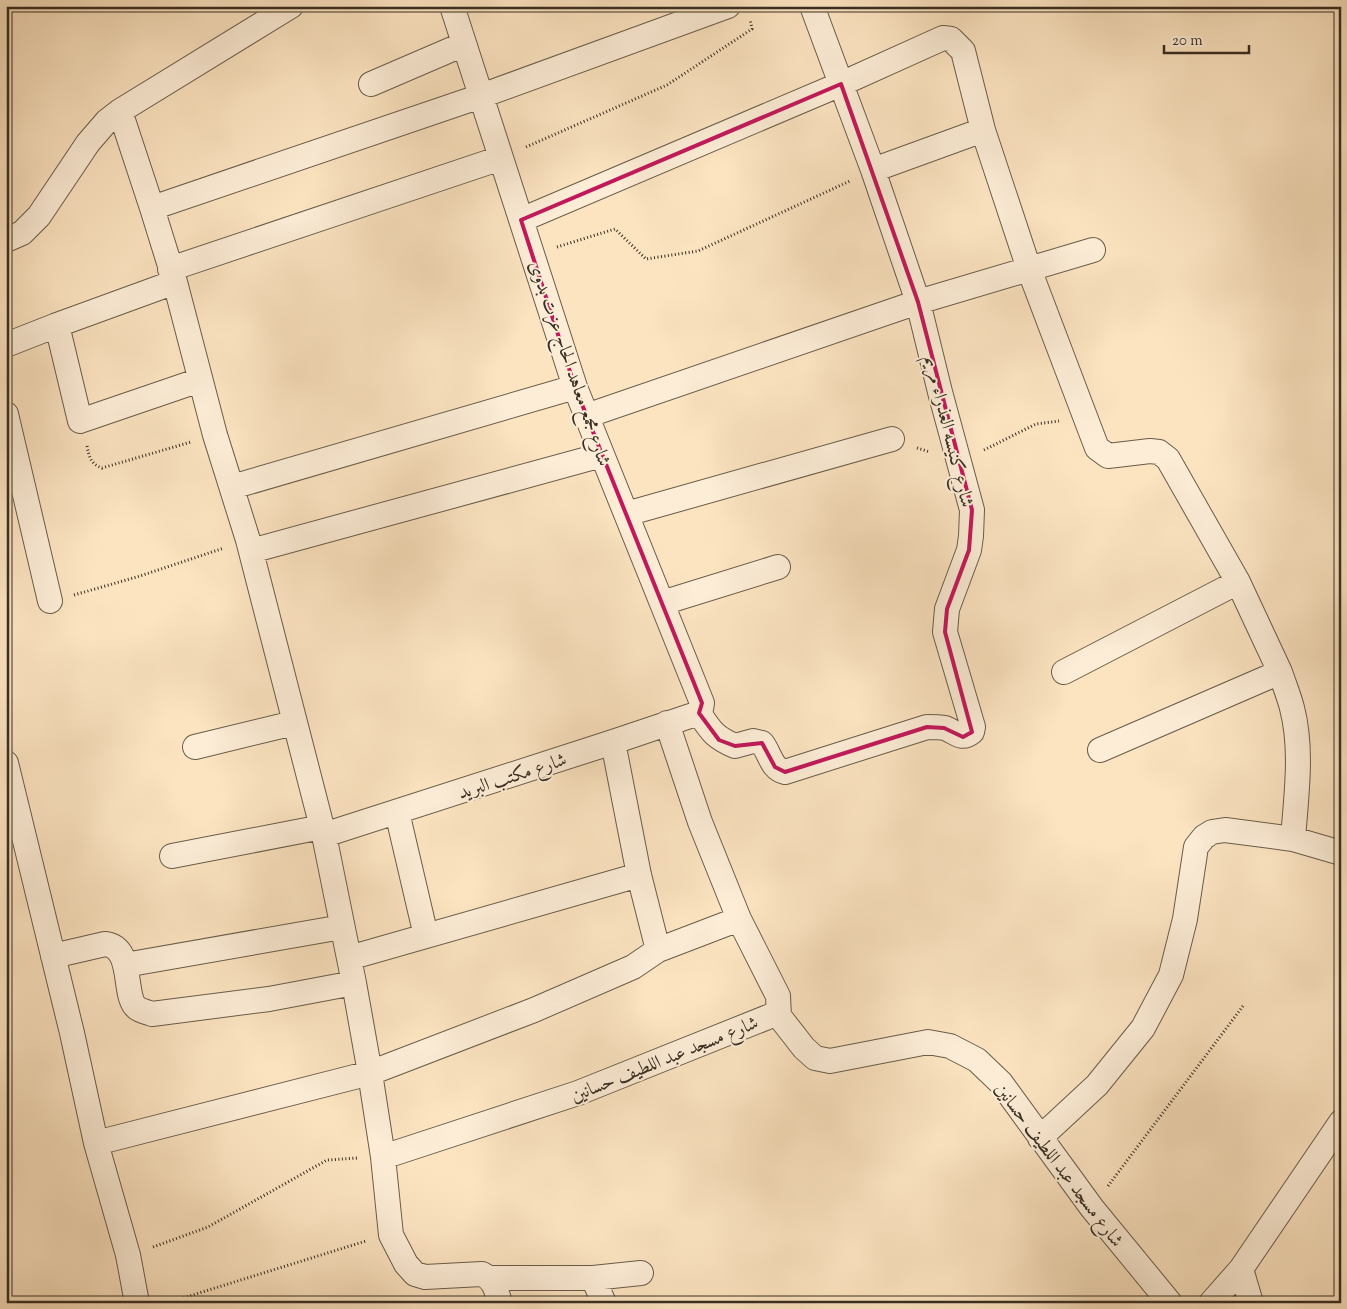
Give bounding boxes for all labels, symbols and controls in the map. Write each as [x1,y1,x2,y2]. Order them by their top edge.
scale bar [1164,22,1250,54]
text: 20 m [1172,31,1203,52]
street label: شارع مجمع معاهد الحاج عزت بدوى [519,257,617,471]
street label: شارع كنيسه العذراء مريم [915,353,980,511]
street label: شارع مكتب البريد [455,747,571,808]
street label: شارع مسجد عبد اللطيف حسانين [567,1010,763,1110]
street label: شارع مسجد عبد اللطيف حسانين [987,1077,1129,1254]

